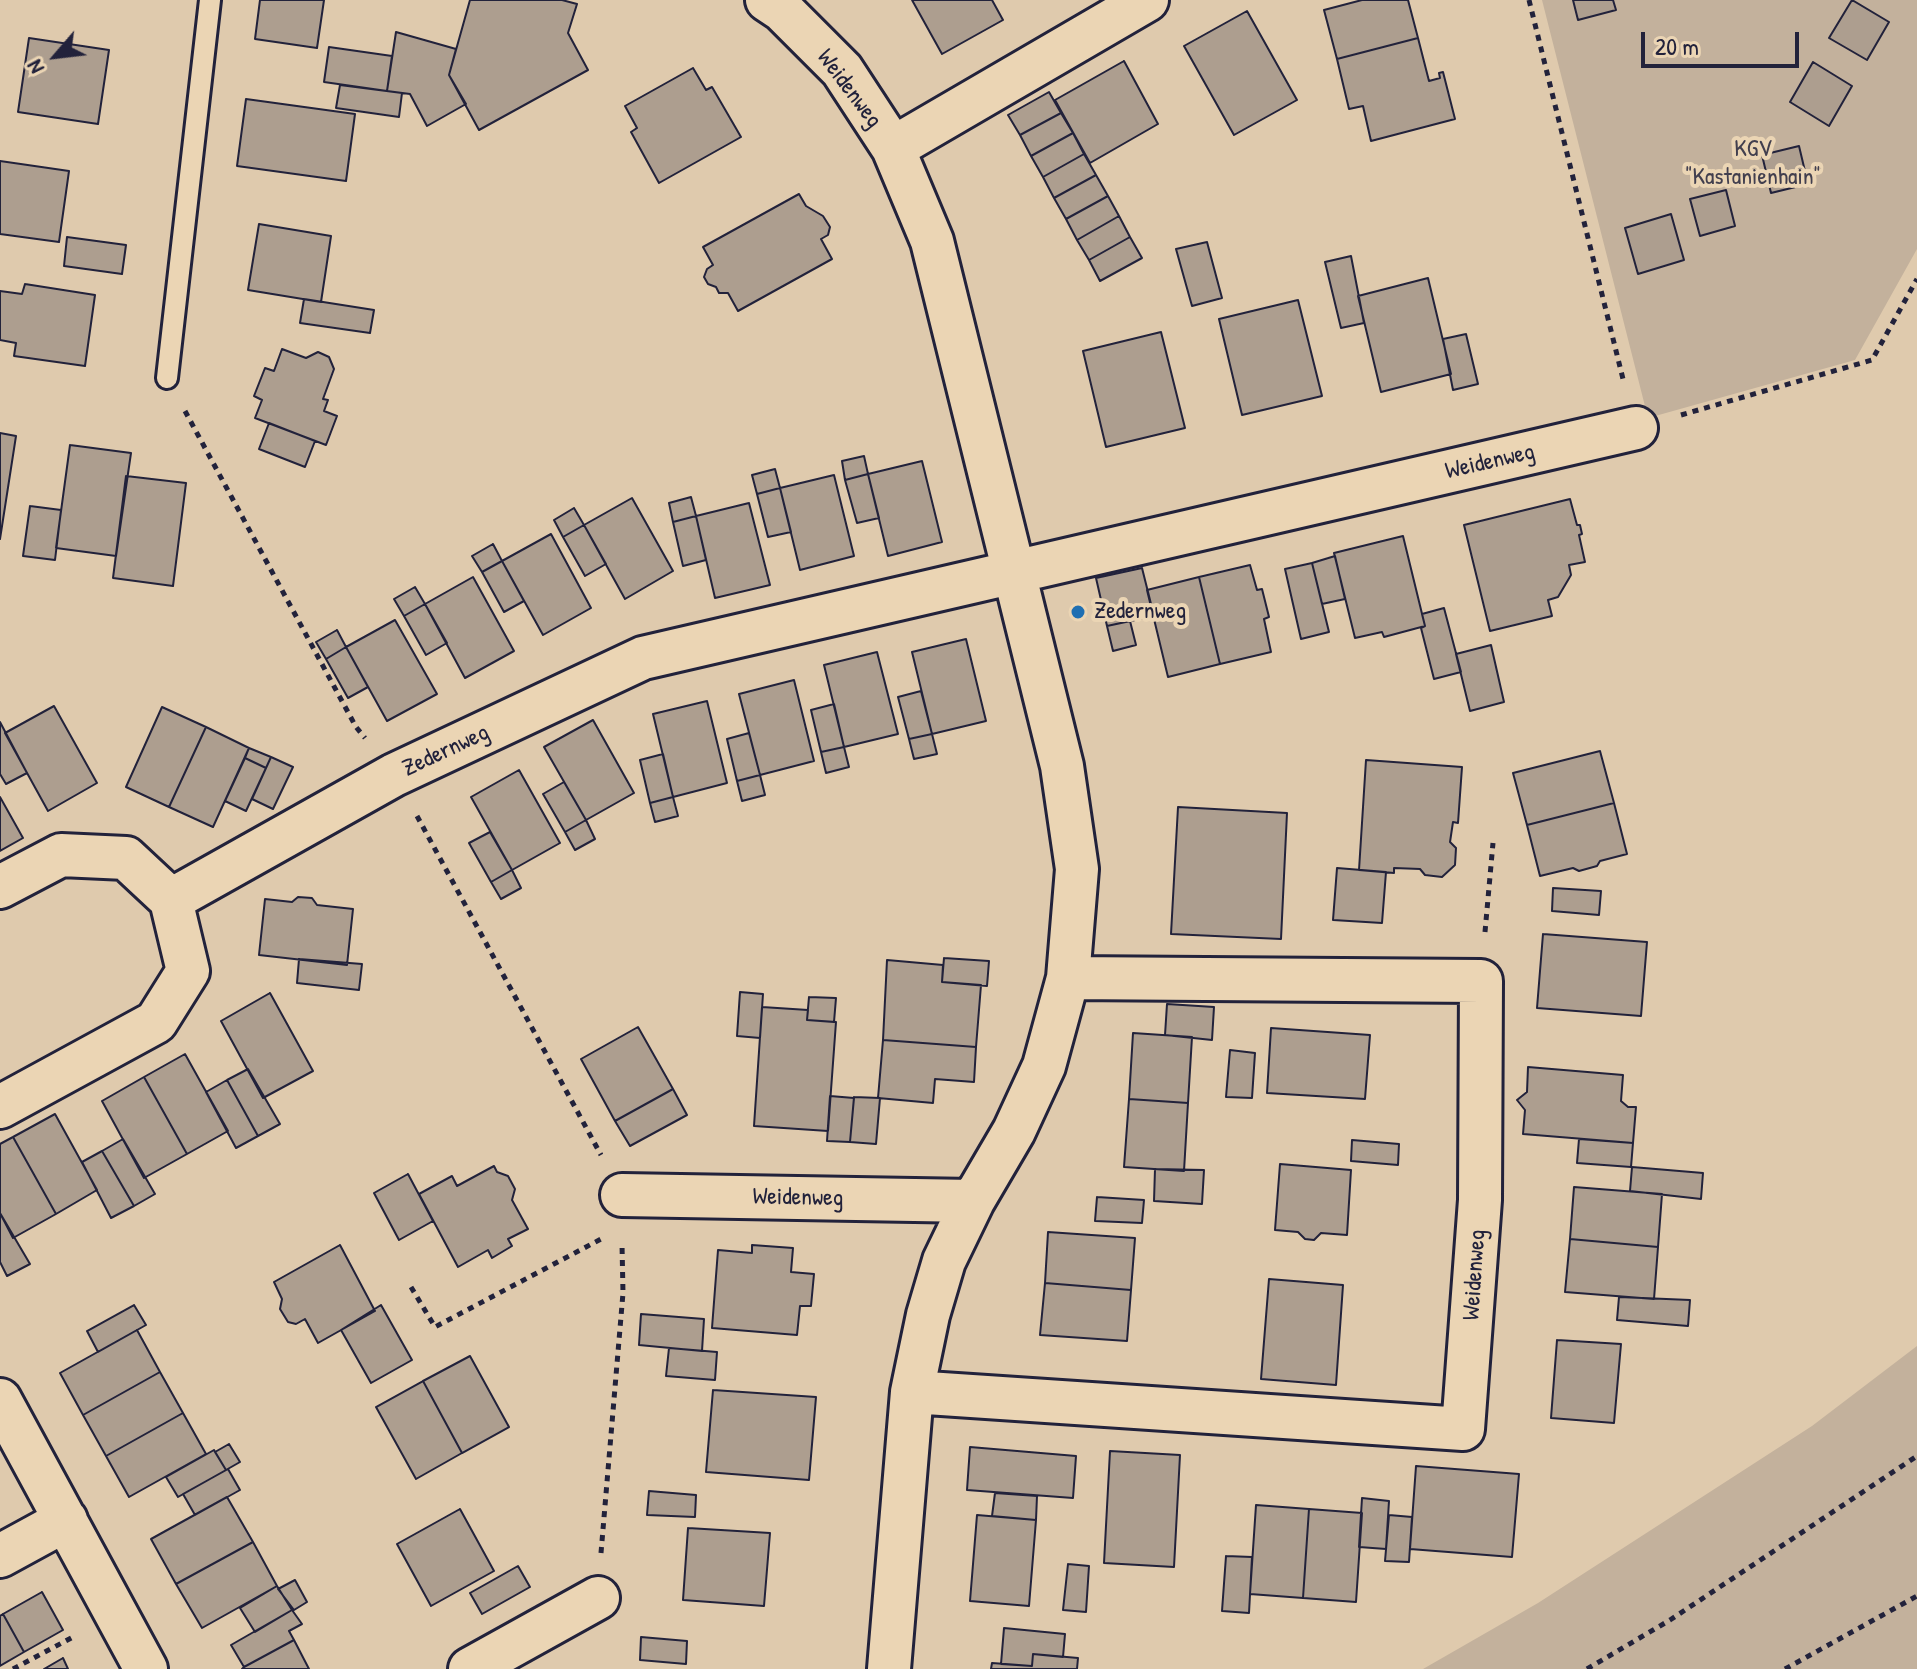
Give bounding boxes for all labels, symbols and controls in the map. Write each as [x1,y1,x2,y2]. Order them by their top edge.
north arrow [16,16,96,96]
scale bar [1645,16,1803,66]
text: 20 m [1655,30,1699,62]
street label: Weidenweg [810,44,888,134]
text: N [19,55,51,79]
park label: KGV "Kastanienhain" [1685,136,1821,192]
street label: Weidenweg [1443,438,1537,486]
place label: Zedernweg [1094,598,1186,626]
marker: Zedernweg [1069,603,1087,621]
street label: Zedernweg [398,718,494,784]
street label: Weidenweg [752,1183,844,1213]
street label: Weidenweg [1457,1229,1493,1321]

